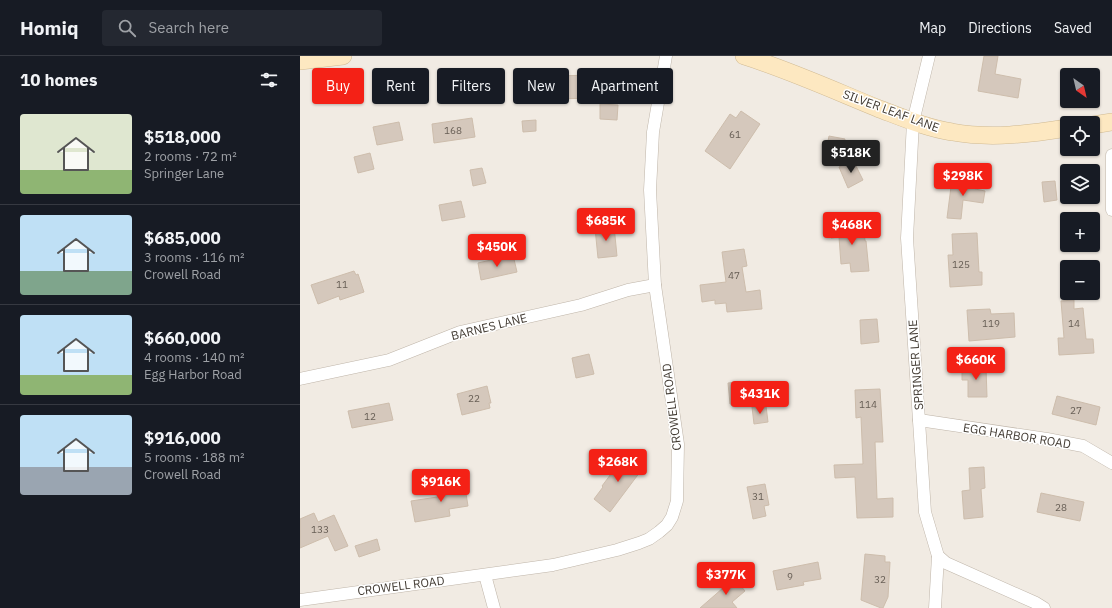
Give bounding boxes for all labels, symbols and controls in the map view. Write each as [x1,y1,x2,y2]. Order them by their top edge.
search box [102,10,382,46]
text: Homiq [20,16,78,40]
icon: search [116,17,138,39]
text: Search here [148,18,229,37]
text: Map [919,19,946,37]
text: Directions [968,19,1032,37]
text: Saved [1054,19,1092,37]
chip: Buy [312,68,364,104]
chip: Rent [372,68,429,104]
chip: Filters [437,68,505,104]
chip: New [513,68,569,104]
chip: Apartment [577,68,673,104]
north arrow [1060,68,1100,108]
map controls [1060,68,1100,300]
text: 10 homes [20,69,97,91]
icon: filters [258,69,280,91]
street label: SILVER LEAF LANE [841,86,941,135]
button: locate [1060,116,1100,156]
house number: 168 [444,124,462,137]
text: $518,000 [144,126,221,148]
house number: 61 [729,128,741,141]
icon: home [52,130,100,178]
pin: $518K [823,140,879,174]
text: $518K [831,144,871,161]
text: 2 rooms · 72 m² [144,148,237,165]
pin: $298K [935,163,991,197]
button: layers [1060,164,1100,204]
text: Springer Lane [144,165,224,182]
text: $298K [943,167,983,184]
pin: $685K [578,208,634,242]
text: $685K [586,212,626,229]
pin: $468K [824,212,880,246]
button: + [1060,212,1100,252]
text: $468K [832,216,872,233]
text: $685,000 [144,227,221,249]
icon: home [52,231,100,279]
pin: $450K [469,234,525,268]
text: $450K [477,238,517,255]
text: 3 rooms · 116 m² [144,249,245,266]
house number: 125 [952,258,970,271]
button: − [1060,260,1100,300]
text: Crowell Road [144,266,221,283]
house number: 47 [728,269,740,282]
house number: 11 [336,278,348,291]
street label: BARNES LANE [449,310,528,343]
house number: 119 [982,317,1000,330]
house number: 14 [1068,317,1080,330]
street label: SPRINGER LANE [905,319,926,411]
text: $660,000 [144,327,221,349]
icon: home [52,331,100,379]
pin: $660K [948,347,1004,381]
text: 4 rooms · 140 m² [144,349,245,366]
text: $660K [956,351,996,368]
street label: CROWELL ROAD [659,363,684,451]
text: Egg Harbor Road [144,366,242,383]
pin: $431K [732,381,788,415]
text: $431K [740,385,780,402]
house number: 22 [468,392,480,405]
house number: 114 [859,398,877,411]
house number: 27 [1070,404,1082,417]
house number: 12 [364,410,376,423]
street label: EGG HARBOR ROAD [962,420,1072,451]
text: $916,000 [144,427,221,449]
icon: home [52,431,100,479]
text: 5 rooms · 188 m² [144,449,245,466]
pin: $268K [590,449,646,483]
text: $268K [598,453,638,470]
text: Crowell Road [144,466,221,483]
pin: $916K [413,469,469,503]
text: $916K [421,473,461,490]
house number: 31 [752,490,764,503]
house number: 28 [1055,501,1067,514]
house number: 133 [311,523,329,536]
pin: $377K [698,562,754,596]
text: $377K [706,566,746,583]
house number: 9 [787,570,793,583]
street label: CROWELL ROAD [357,573,445,598]
house number: 32 [874,573,886,586]

